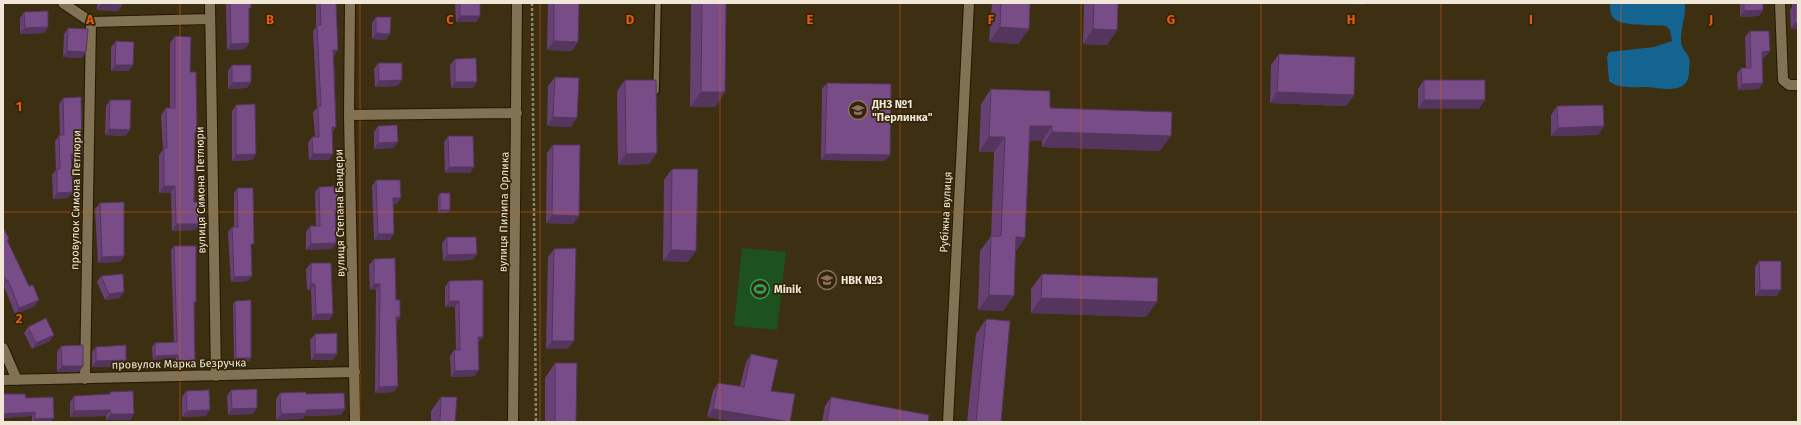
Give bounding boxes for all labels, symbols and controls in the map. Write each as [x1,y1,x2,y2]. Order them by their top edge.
text: A [85,12,94,27]
text: B [266,12,274,27]
text: C [446,12,454,27]
text: D [626,12,635,27]
text: E [807,12,814,27]
text: F [988,12,995,27]
text: G [1167,12,1175,27]
text: H [1347,12,1355,27]
text: I [1529,12,1533,27]
text: J [1708,12,1713,27]
place label: ДНЗ №1 "Перлинка" [871,98,933,124]
text: 1 [16,99,22,114]
school or university icon: ДНЗ №1 "Перлинка" [847,99,869,121]
street label: вулиця Симона Петлюри [193,126,209,254]
street label: провулок Симона Петлюри [68,130,84,270]
street label: вулиця Степана Бандери [332,149,348,277]
street label: вулиця Пилипа Орлика [496,152,512,272]
street label: Рубіжна вулиця [937,171,955,253]
school or university icon: НВК №3 [816,269,838,291]
place label: НВК №3 [841,274,883,287]
sports icon: Minik [749,278,771,300]
place label: Minik [774,283,802,296]
text: 2 [16,311,23,326]
street label: провулок Марка Безручка [111,356,247,372]

